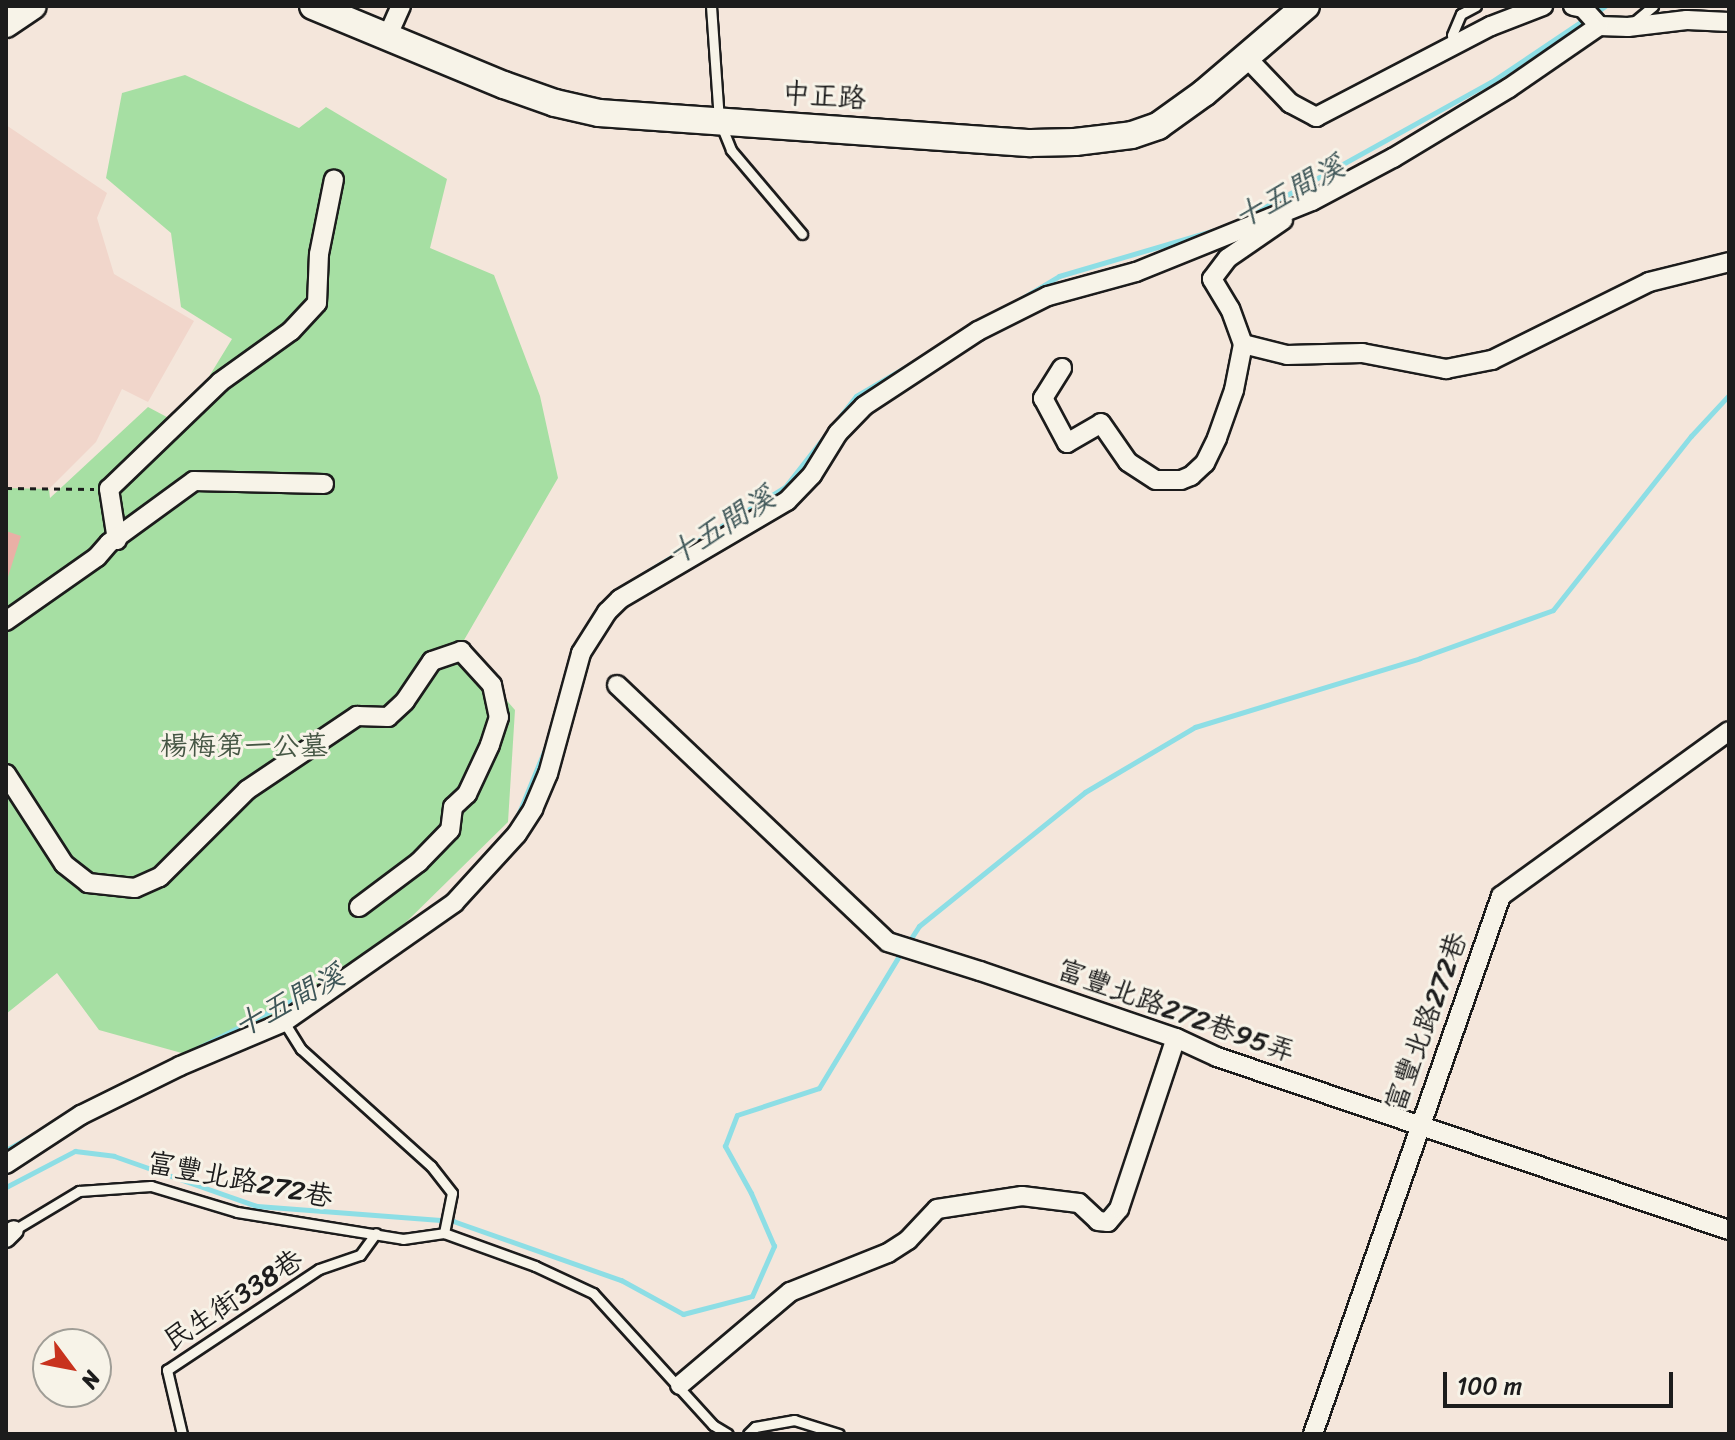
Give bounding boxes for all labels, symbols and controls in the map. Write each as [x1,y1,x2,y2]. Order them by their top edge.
street label: 中正路 [781,76,867,116]
water label: 十五間溪 [1228,148,1350,236]
water label: 十五間溪 [661,479,781,573]
park label: 楊梅第一公墓 [160,729,328,763]
street label: 富豐北路272巷 [1378,928,1474,1116]
street label: 富豐北路272巷95弄 [1053,952,1299,1070]
water label: 十五間溪 [228,957,350,1045]
street label: 富豐北路272巷 [144,1146,336,1214]
street label: 民生街338巷 [157,1242,309,1358]
north arrow [32,1328,112,1408]
scale bar [1447,1356,1677,1406]
text: N [71,1363,112,1397]
text: 100 m [1457,1365,1522,1407]

